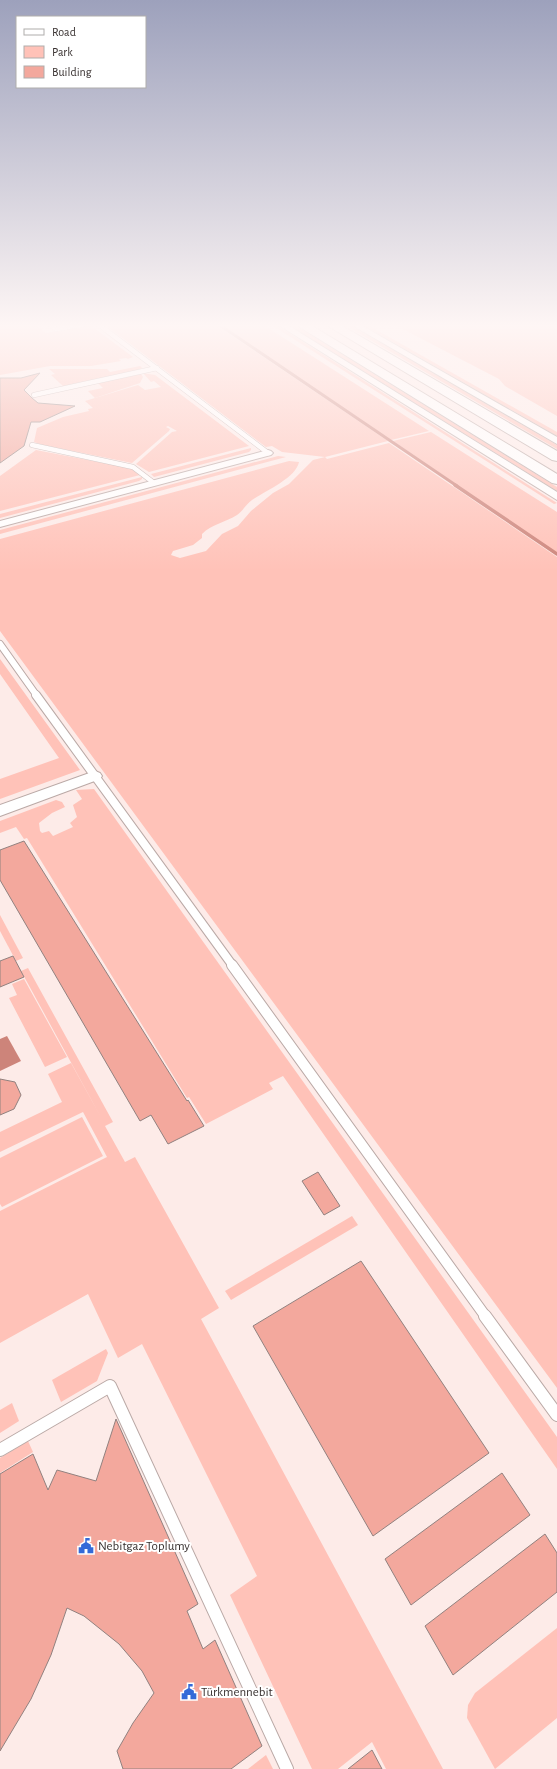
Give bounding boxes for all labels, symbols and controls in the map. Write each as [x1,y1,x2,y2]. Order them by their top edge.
legend [16,16,146,88]
text: Road [52,26,76,38]
text: Park [52,46,73,58]
text: Building [52,66,92,78]
public building icon: Nebitgaz Toplumy [77,1537,95,1555]
place label: Nebitgaz Toplumy [98,1540,190,1553]
public building icon: Türkmennebit [180,1683,198,1701]
place label: Türkmennebit [201,1686,273,1699]

